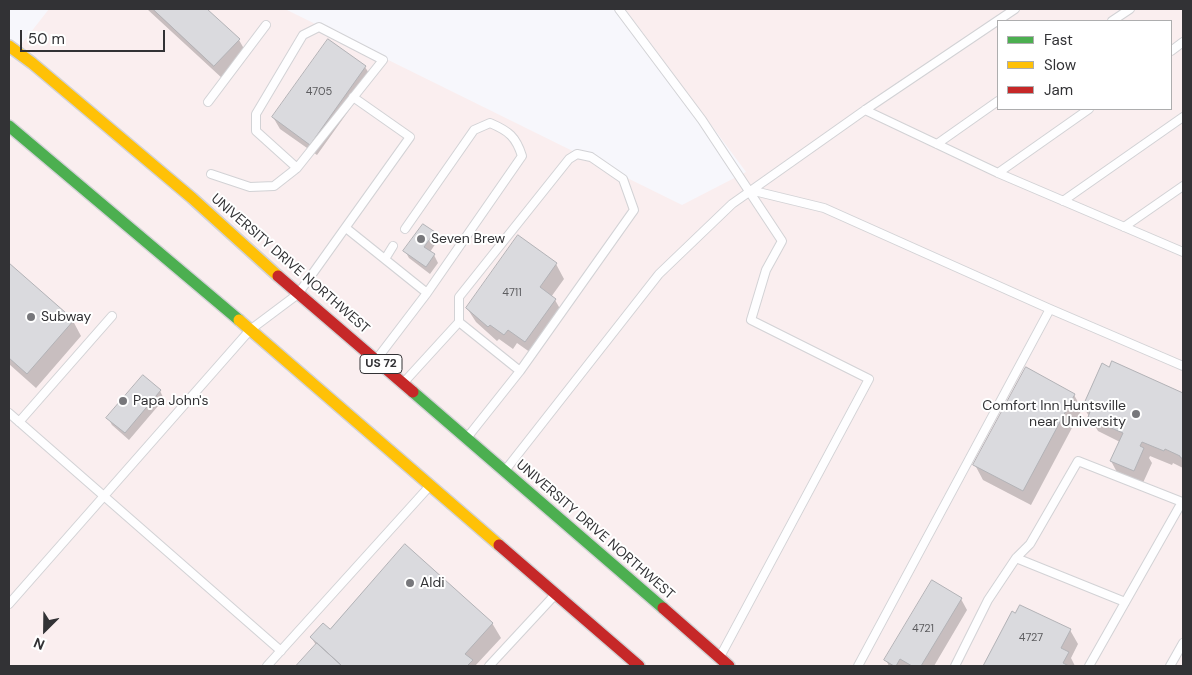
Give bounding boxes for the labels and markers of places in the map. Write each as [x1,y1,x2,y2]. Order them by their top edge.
place label: Seven Brew [431,231,505,247]
marker: Seven Brew [415,233,427,245]
place label: Subway [41,309,91,325]
marker: Subway [25,311,37,323]
place label: Papa John's [133,393,208,409]
marker: Papa John's [117,395,129,407]
place label: Comfort Inn Huntsville near University [982,398,1126,431]
marker: Comfort Inn Huntsville near University [1130,408,1142,420]
place label: Aldi [420,575,445,591]
marker: Aldi [404,577,416,589]

